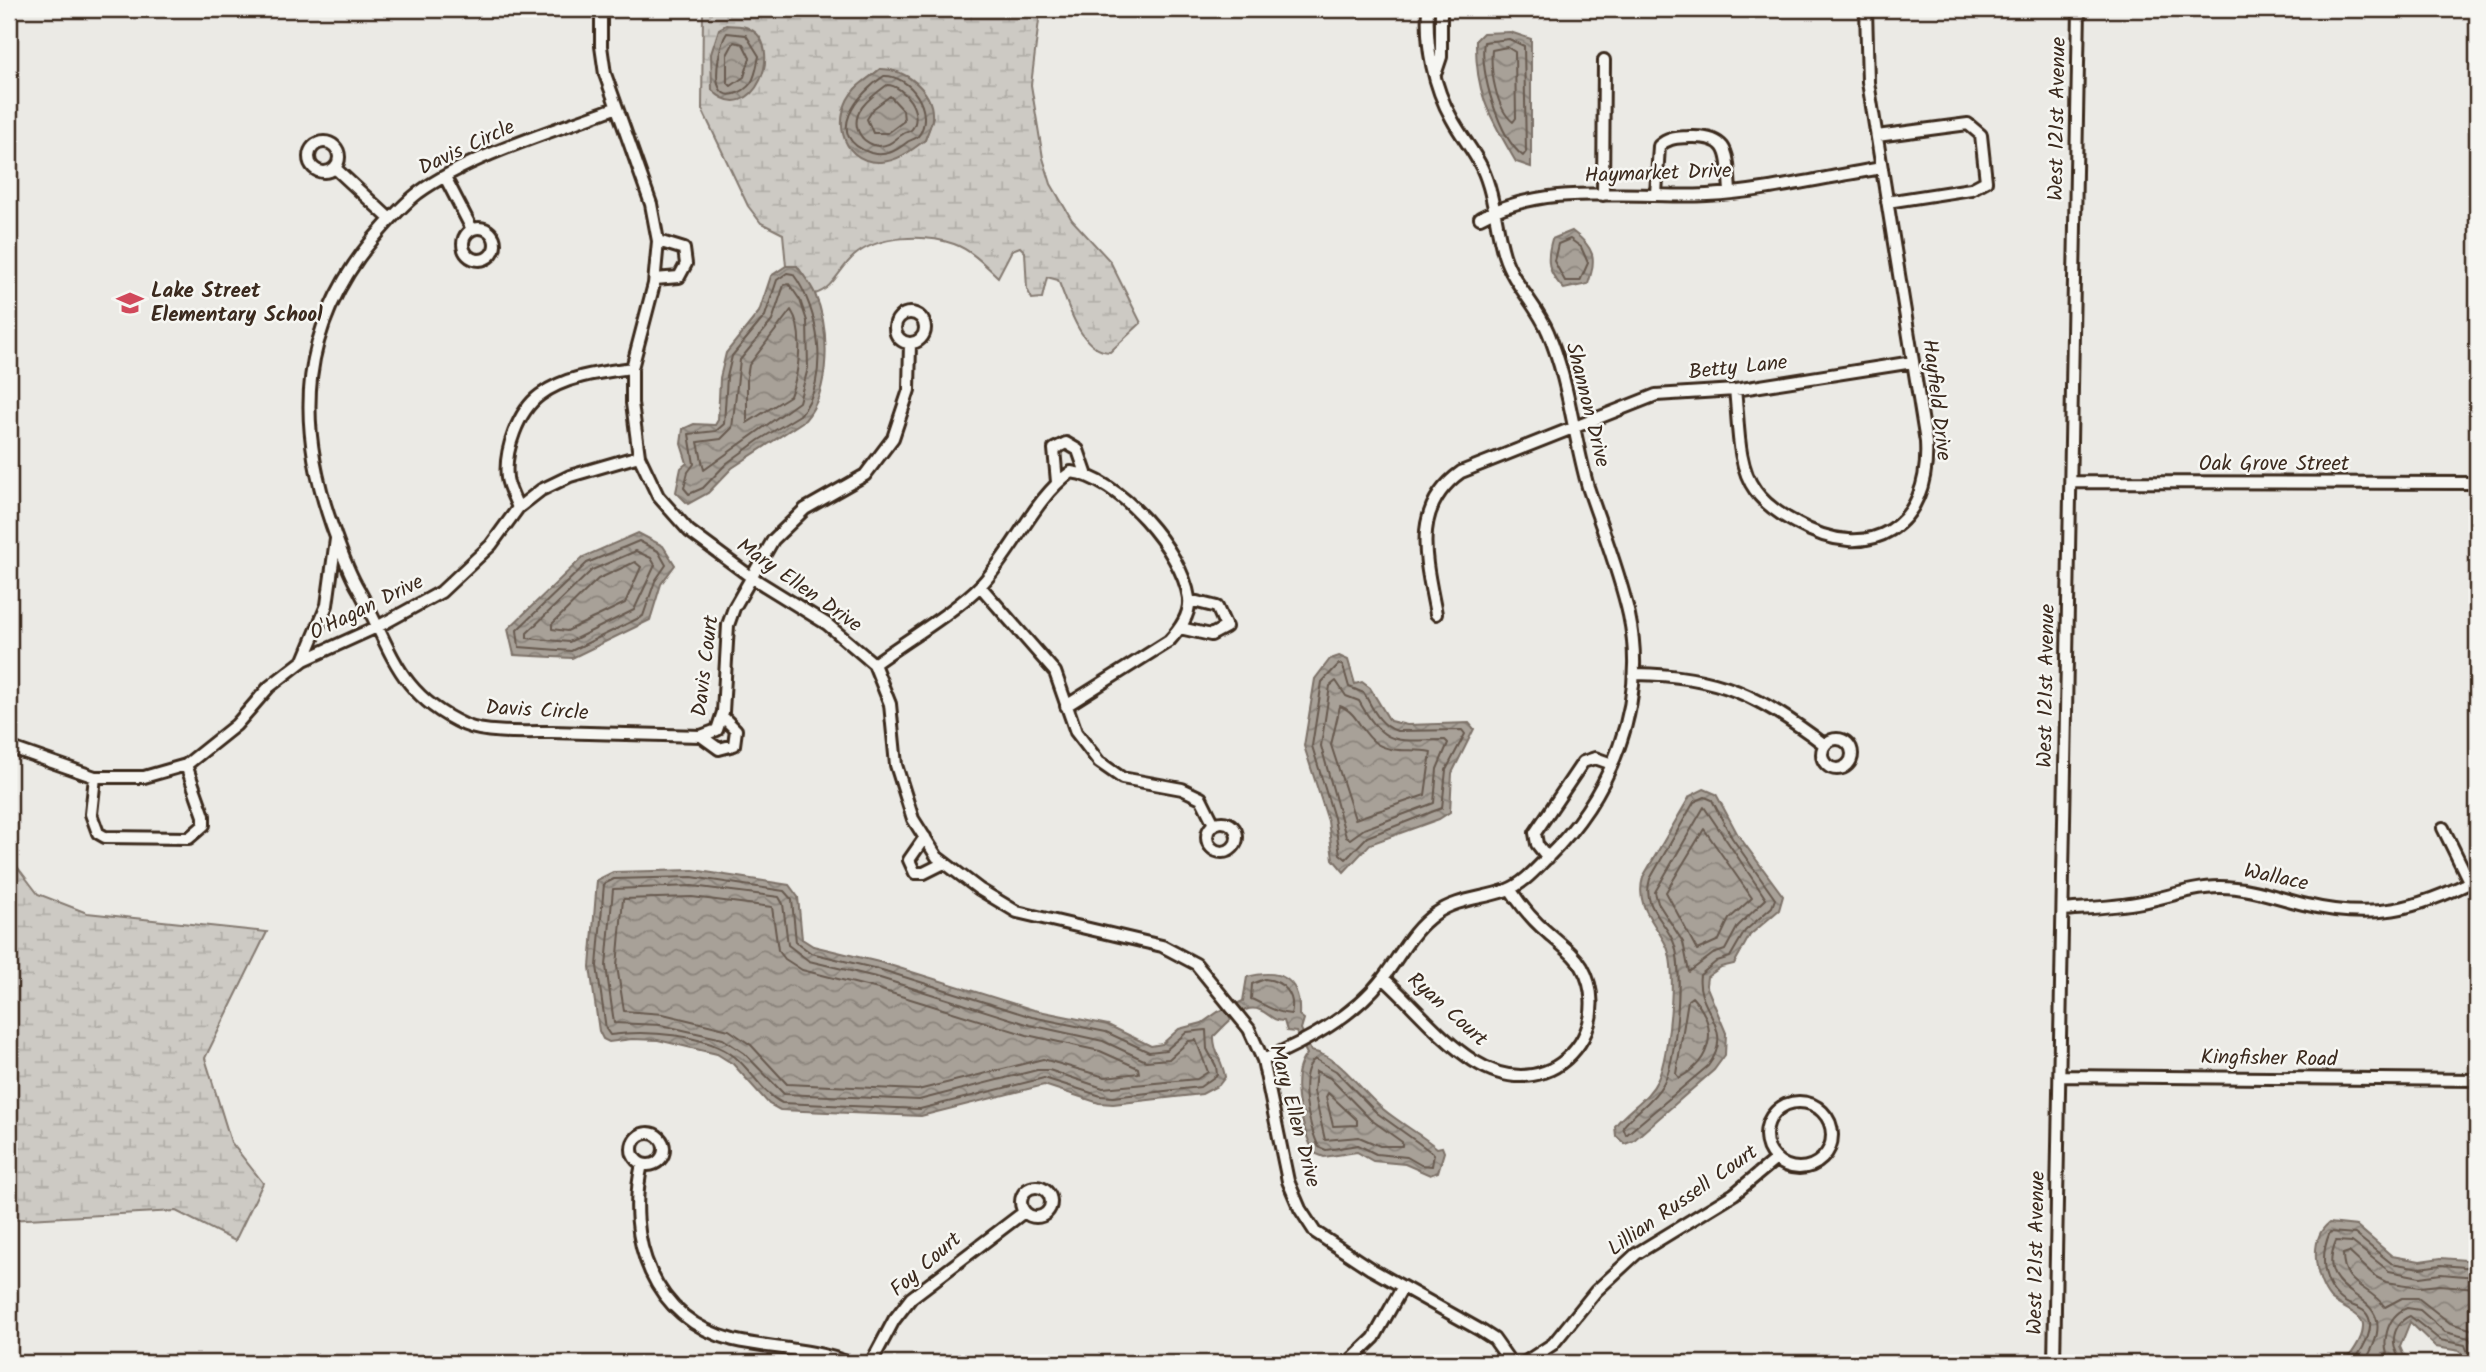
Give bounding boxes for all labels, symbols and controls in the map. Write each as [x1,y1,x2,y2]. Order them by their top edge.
street label: West 121st Avenue [2040,36,2076,201]
street label: Davis Circle [413,111,521,185]
street label: Haymarket Drive [1584,155,1733,193]
place label: Lake Street Elementary School [151,275,323,332]
school or university icon: Lake Street Elementary School [115,288,145,318]
street label: Hayfield Drive [1912,337,1960,463]
street label: Shannon Drive [1556,339,1619,471]
street label: Betty Lane [1687,346,1790,390]
street label: Oak Grove Street [2199,448,2350,481]
street label: Mary Ellen Drive [729,530,869,642]
street label: O'Hagan Drive [304,566,430,650]
street label: West 121st Avenue [2029,603,2065,768]
street label: Davis Court [683,613,729,719]
street label: Davis Circle [485,692,590,730]
street label: Wallace [2241,855,2312,901]
street label: Ryan Court [1399,965,1495,1056]
street label: Mary Ellen Drive [1259,1041,1329,1192]
street label: Kingfisher Road [2200,1041,2338,1077]
street label: Lillian Russell Court [1601,1136,1766,1265]
street label: West 121st Avenue [2019,1170,2055,1335]
street label: Foy Court [883,1224,970,1306]

